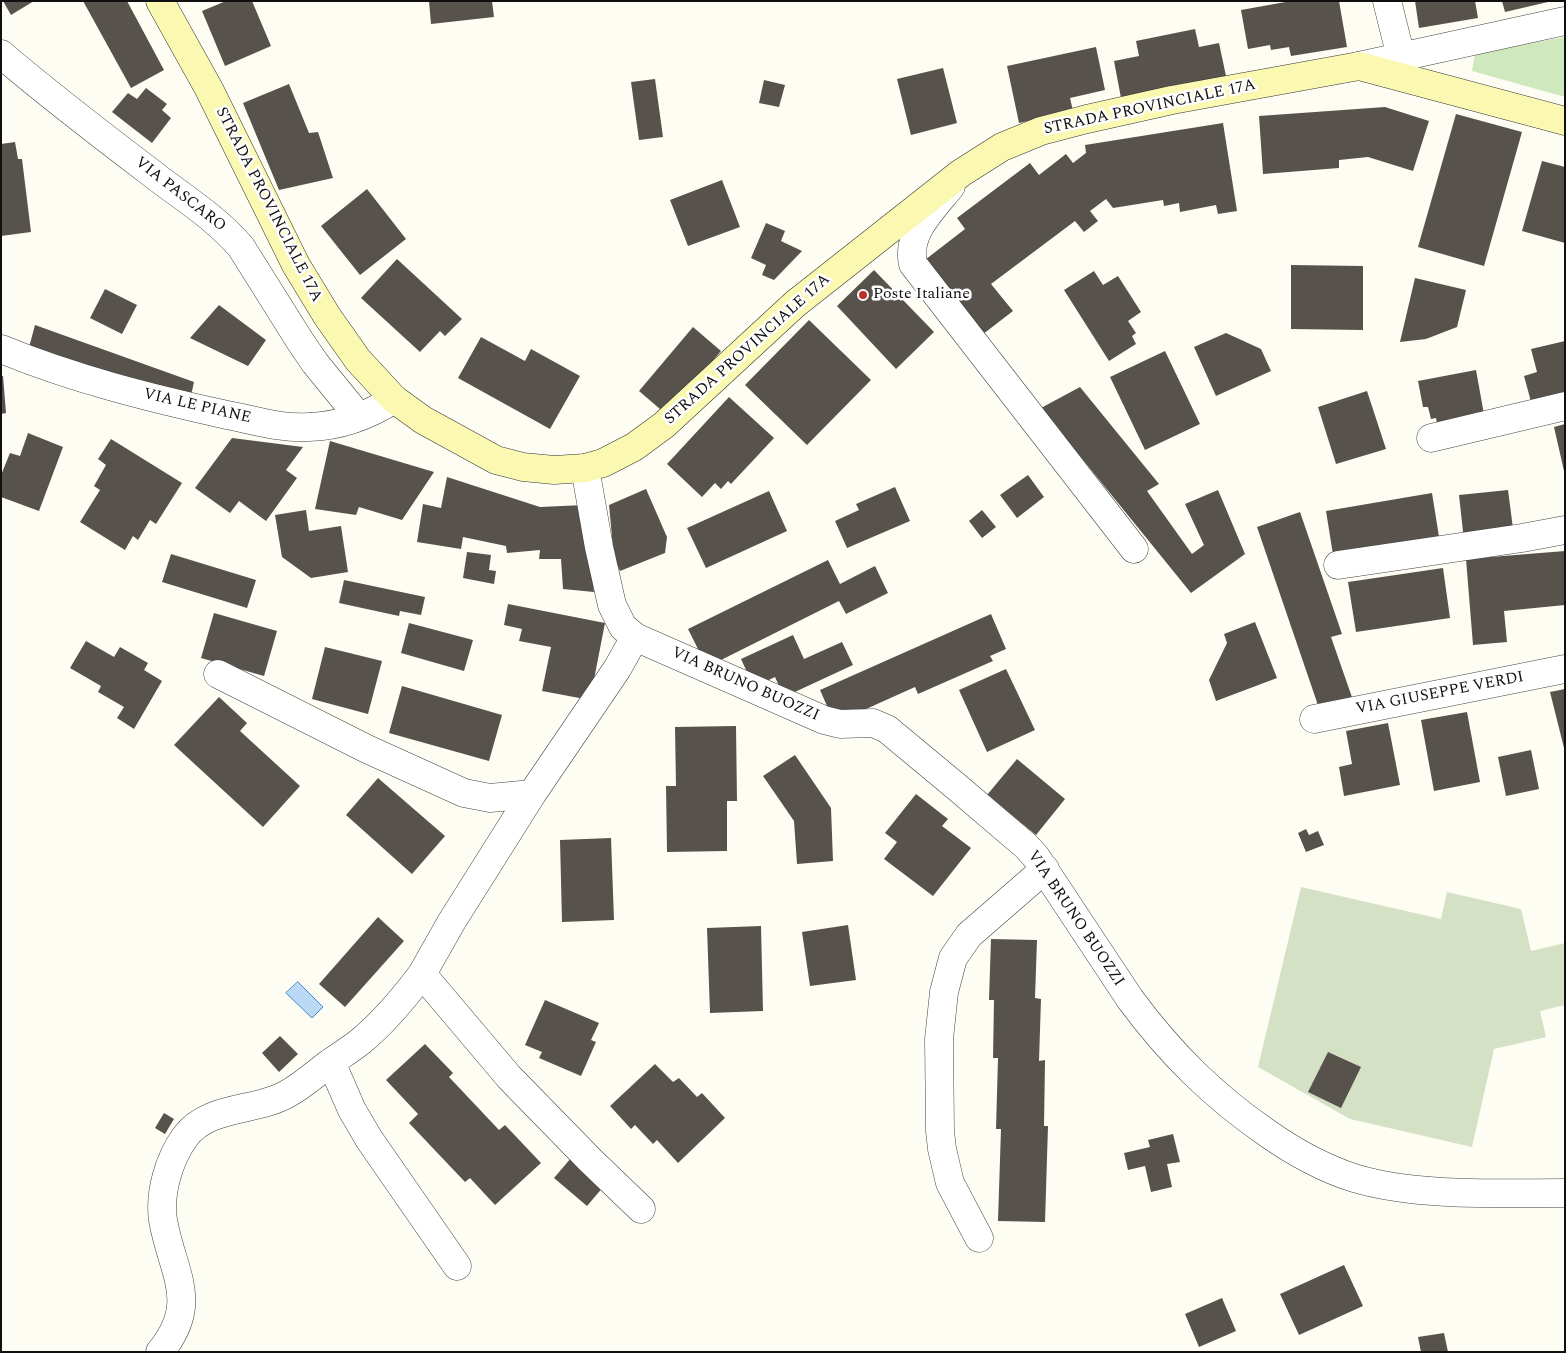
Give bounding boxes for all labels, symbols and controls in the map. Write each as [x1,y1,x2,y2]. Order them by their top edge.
street label: STRADA PROVINCIALE 17A [1042,76,1258,140]
street label: STRADA PROVINCIALE 17A [210,104,326,306]
street label: VIA PASCARO [131,153,229,237]
street label: STRADA PROVINCIALE 17A [661,271,835,429]
place label: Poste Italiane [873,285,970,305]
marker: Poste Italiane [857,289,869,301]
street label: VIA LE PIANE [141,385,253,429]
street label: VIA BRUNO BUOZZI [668,644,822,726]
street label: VIA GIUSEPPE VERDI [1354,668,1526,720]
street label: VIA BRUNO BUOZZI [1022,847,1128,991]

